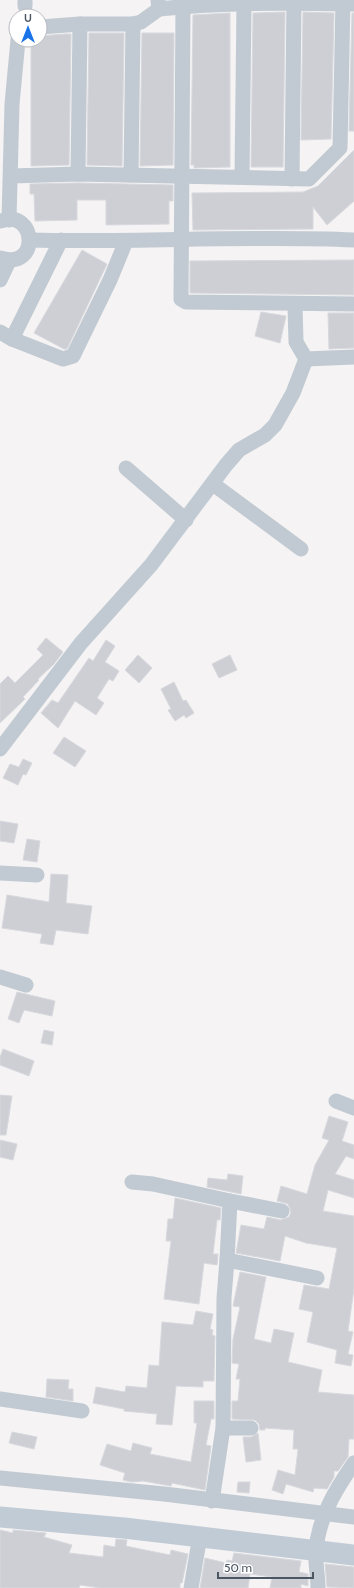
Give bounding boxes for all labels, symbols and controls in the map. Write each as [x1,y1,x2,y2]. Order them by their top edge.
north arrow [8,8,48,48]
text: U [24,11,32,25]
scale bar [218,1554,313,1580]
text: 50 m [224,1560,252,1575]

